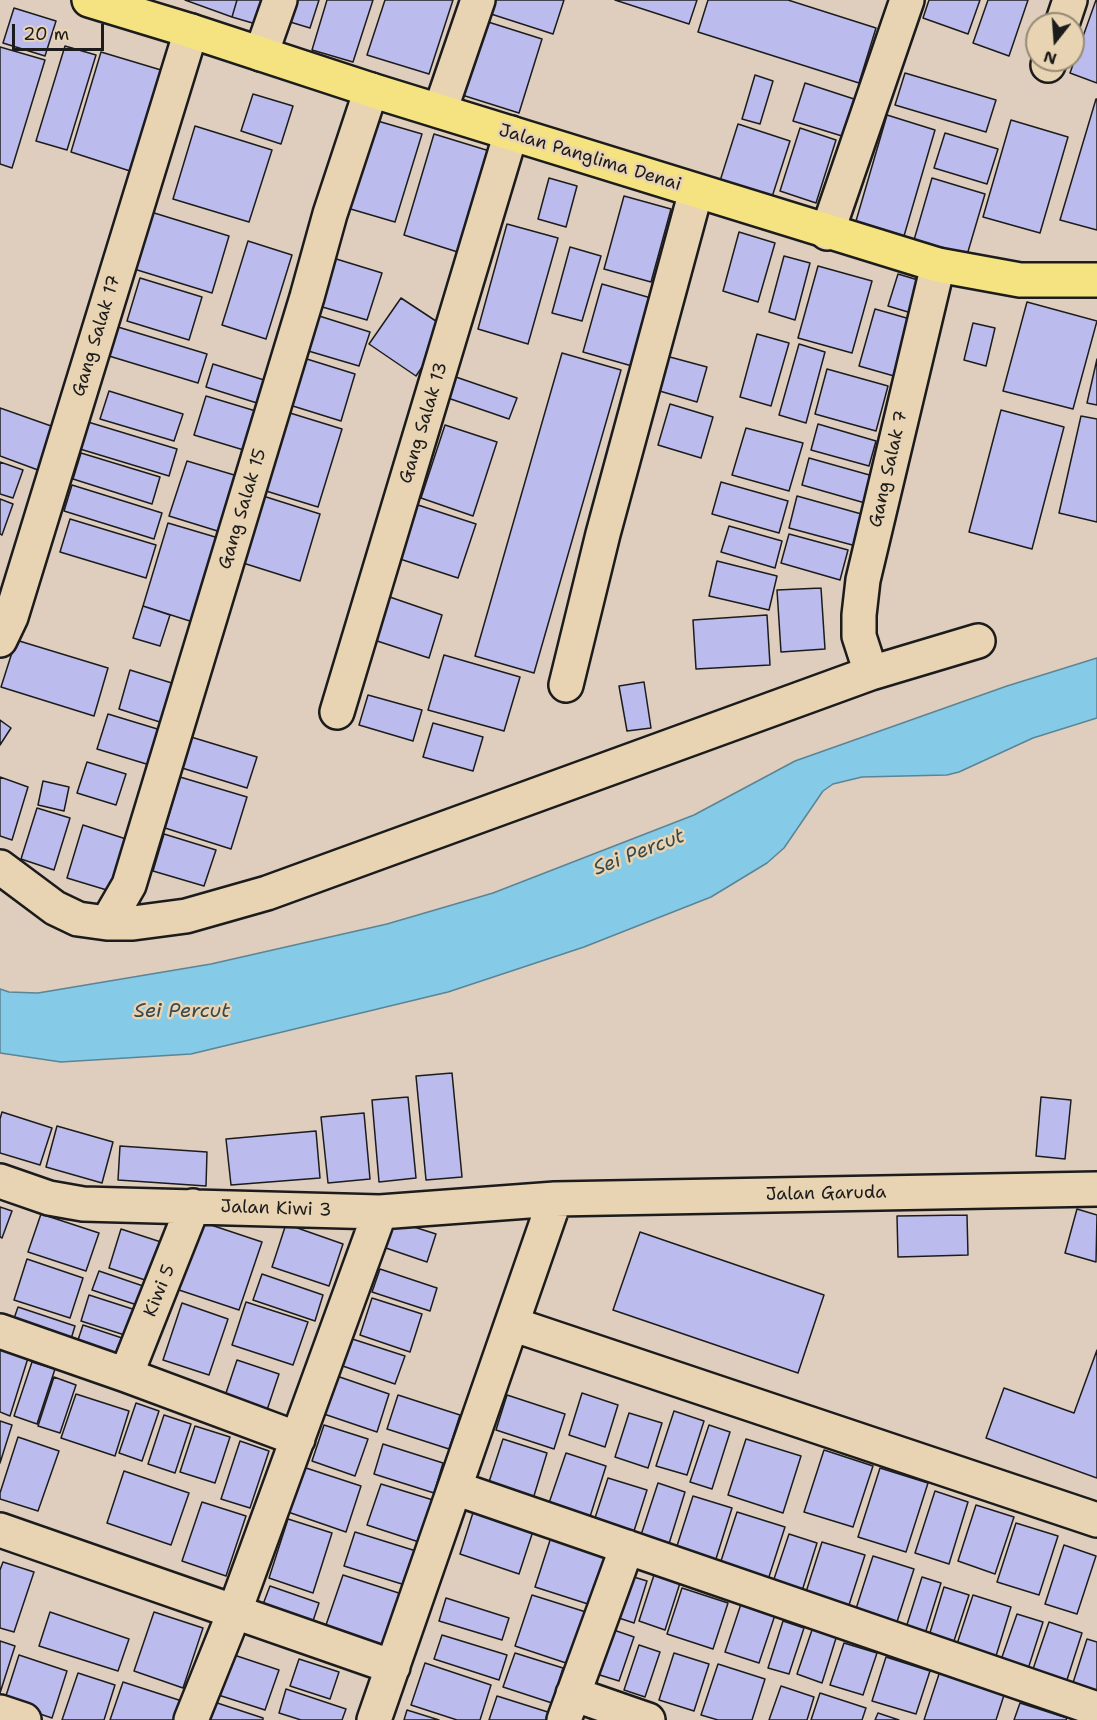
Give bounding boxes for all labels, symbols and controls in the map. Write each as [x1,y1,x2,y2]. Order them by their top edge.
scale bar [15,12,106,50]
north arrow [1025,12,1085,72]
text: 20 m [23,22,69,46]
text: N [1041,46,1059,70]
street label: Jalan Panglima Denai [496,120,684,196]
street label: Gang Salak 17 [68,273,126,399]
street label: Gang Salak 13 [395,360,453,486]
street label: Gang Salak 7 [865,408,913,530]
street label: Gang Salak 15 [214,446,272,572]
water label: Sei Percut [590,825,688,881]
water label: Sei Percut [134,1000,230,1024]
street label: Jalan Garuda [765,1182,887,1206]
street label: Jalan Kiwi 3 [220,1196,332,1222]
street label: Kiwi 5 [140,1262,180,1320]

